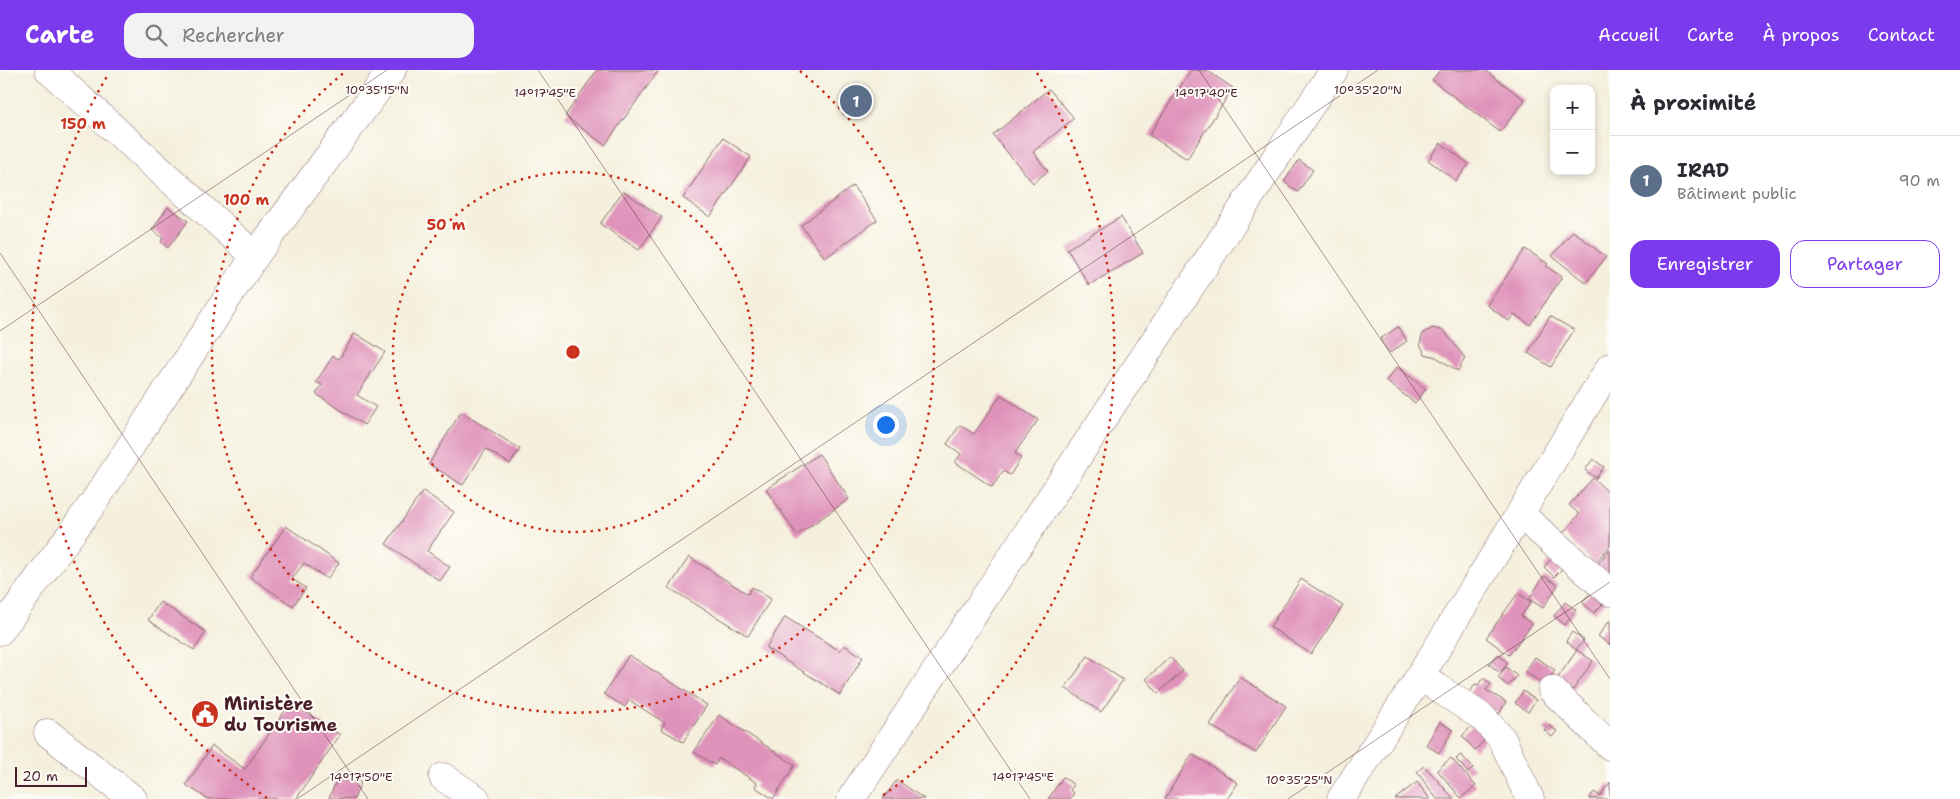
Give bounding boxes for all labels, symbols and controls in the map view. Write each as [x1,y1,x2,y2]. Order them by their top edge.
search box [124,13,474,58]
text: Carte [25,19,94,51]
icon: search [142,21,170,49]
text: Rechercher [182,23,285,48]
text: Accueil [1598,23,1659,47]
text: Carte [1687,23,1734,47]
text: À propos [1762,23,1840,47]
text: Contact [1868,23,1935,47]
text: 10°35'15"N [345,82,409,98]
pin: 1 [840,82,872,120]
text: 10°35'20"N [1334,82,1402,98]
text: 14°17'45"E [514,85,576,101]
text: 14°17'40"E [1174,85,1238,101]
map controls [1550,85,1595,175]
button: + [1550,85,1595,130]
text: À proximité [1630,89,1756,117]
text: 150 m [60,114,106,134]
button: − [1550,130,1595,175]
text: IRAD [1677,158,1729,183]
text: 1 [1642,170,1650,191]
text: 90 m [1899,170,1940,191]
text: Bâtiment public [1677,183,1797,204]
text: 100 m [223,190,269,210]
text: 50 m [427,215,466,235]
button: Enregistrer [1630,240,1780,288]
button: Partager [1790,240,1940,288]
centre of rings [564,343,582,361]
your location [873,412,899,438]
place label: Ministère du Tourisme [224,692,337,737]
public building icon: Ministère du Tourisme [190,699,220,729]
scale bar [15,764,88,787]
text: 20 m [22,767,58,785]
text: 14°17'50"E [330,769,392,785]
text: 14°17'45"E [992,769,1054,785]
text: 10°35'25"N [1266,772,1332,788]

